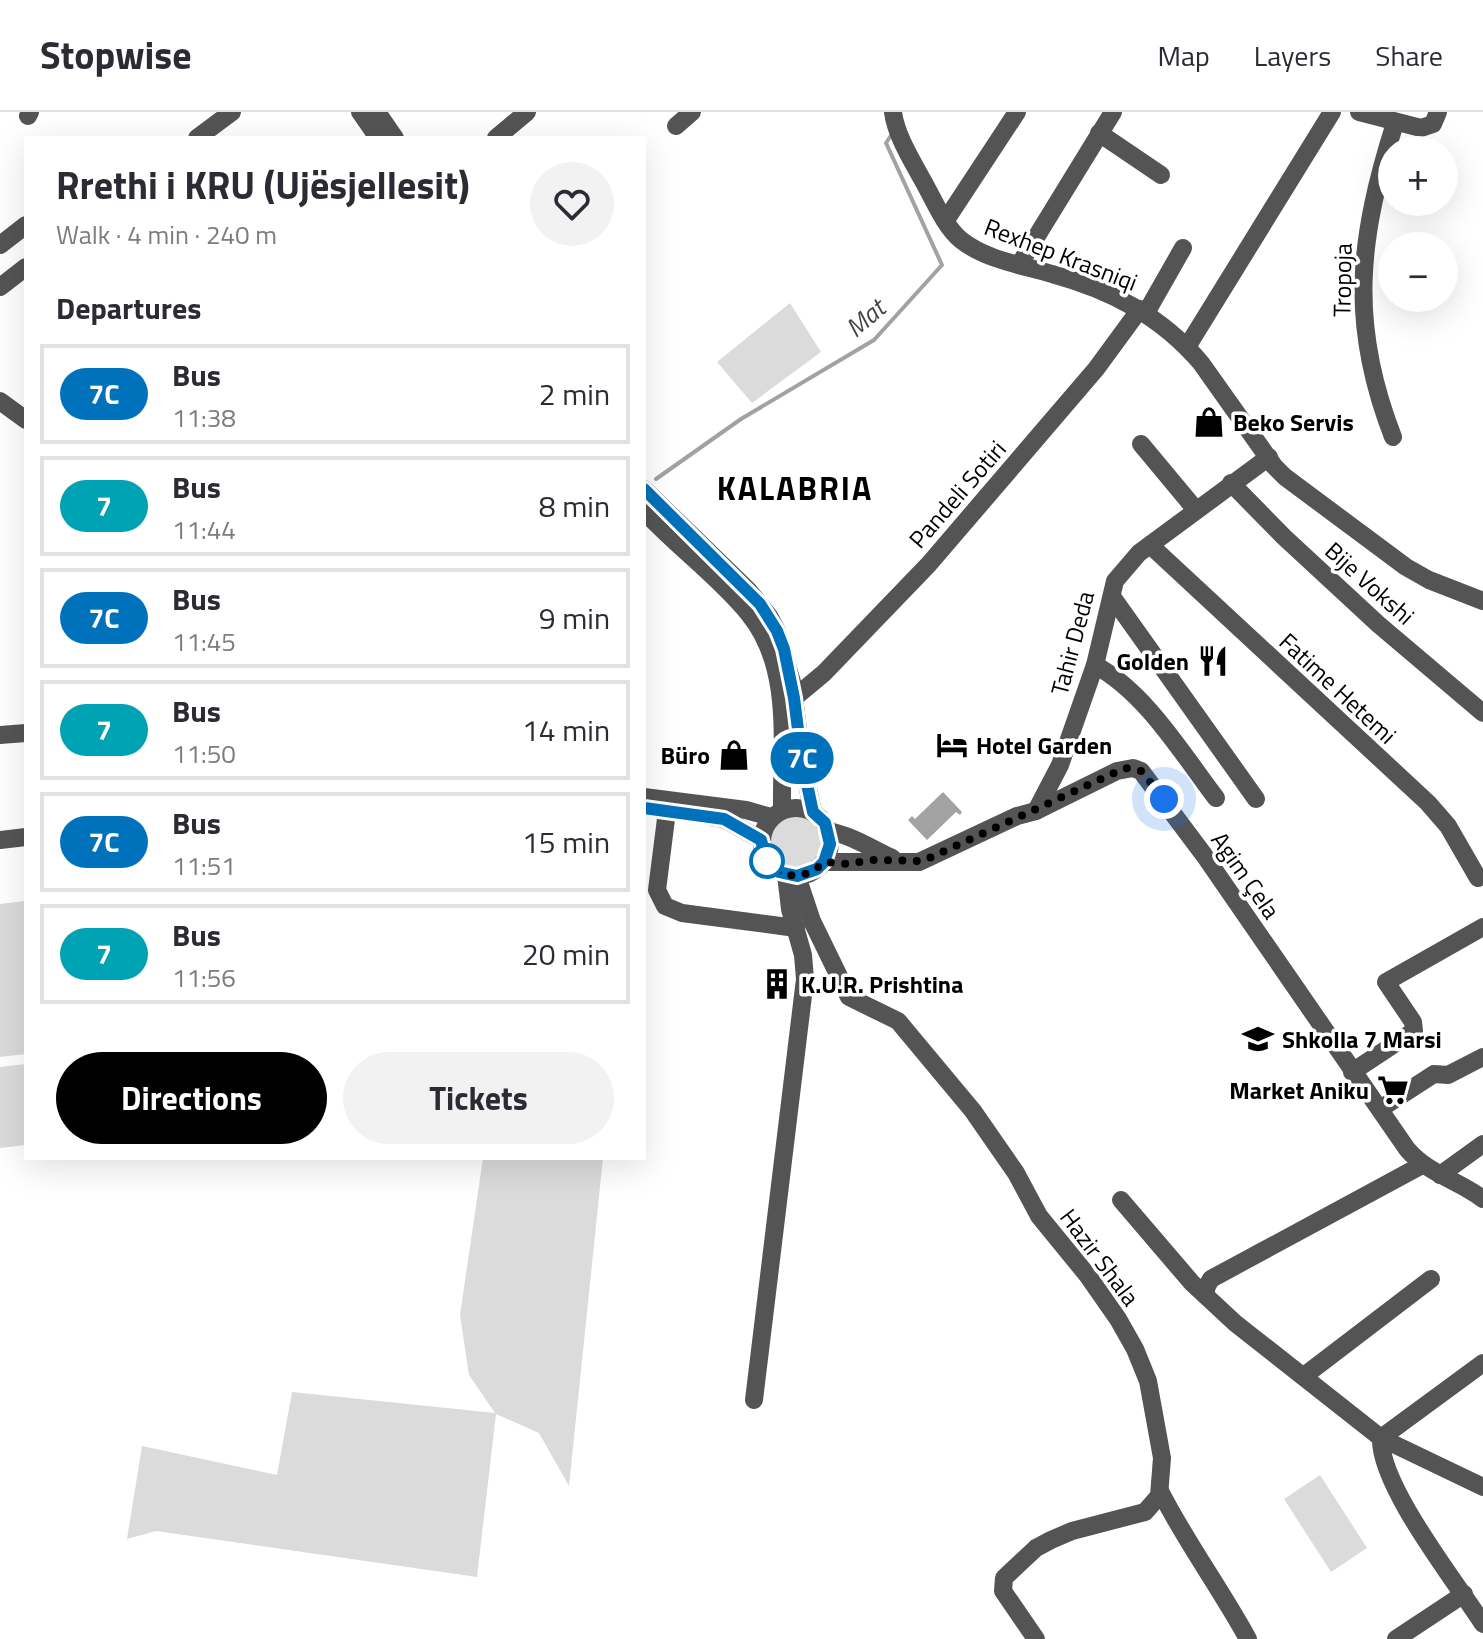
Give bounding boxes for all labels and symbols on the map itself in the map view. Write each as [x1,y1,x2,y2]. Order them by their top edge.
street label: Rexhep Krasniqi [979,208,1143,300]
street label: Tropoja [1323,243,1361,317]
water label: Mat [837,288,895,346]
place label: Beko Servis [1233,404,1354,440]
shop icon: Beko Servis [1192,405,1226,439]
street label: Pandeli Sotiri [900,432,1014,556]
district label: KALABRIA [717,464,873,512]
street label: Bije Vokshi [1317,533,1423,633]
street label: Tahir Deda [1041,587,1103,699]
street label: Fatime Hetemi [1271,624,1405,752]
place label: Golden [1116,643,1189,679]
restaurant icon: Golden [1196,644,1230,678]
place label: Hotel Garden [976,727,1112,763]
hotel icon: Hotel Garden [935,728,969,762]
line badge: 7C [766,732,838,784]
place label: Büro [660,737,710,773]
shop icon: Büro [717,738,751,772]
your location [1144,779,1184,819]
street label: Agim Çela [1203,824,1289,926]
unlabelled marker [750,844,784,878]
place label: K.U.R. Prishtina [801,966,963,1002]
building icon: K.U.R. Prishtina [760,967,794,1001]
place label: Shkolla 7 Marsi [1282,1021,1442,1057]
school or university icon: Shkolla 7 Marsi [1241,1022,1275,1056]
place label: Market Aniku [1229,1072,1369,1108]
supermarket icon: Market Aniku [1376,1073,1410,1107]
street label: Hazir Shala [1051,1201,1149,1313]

